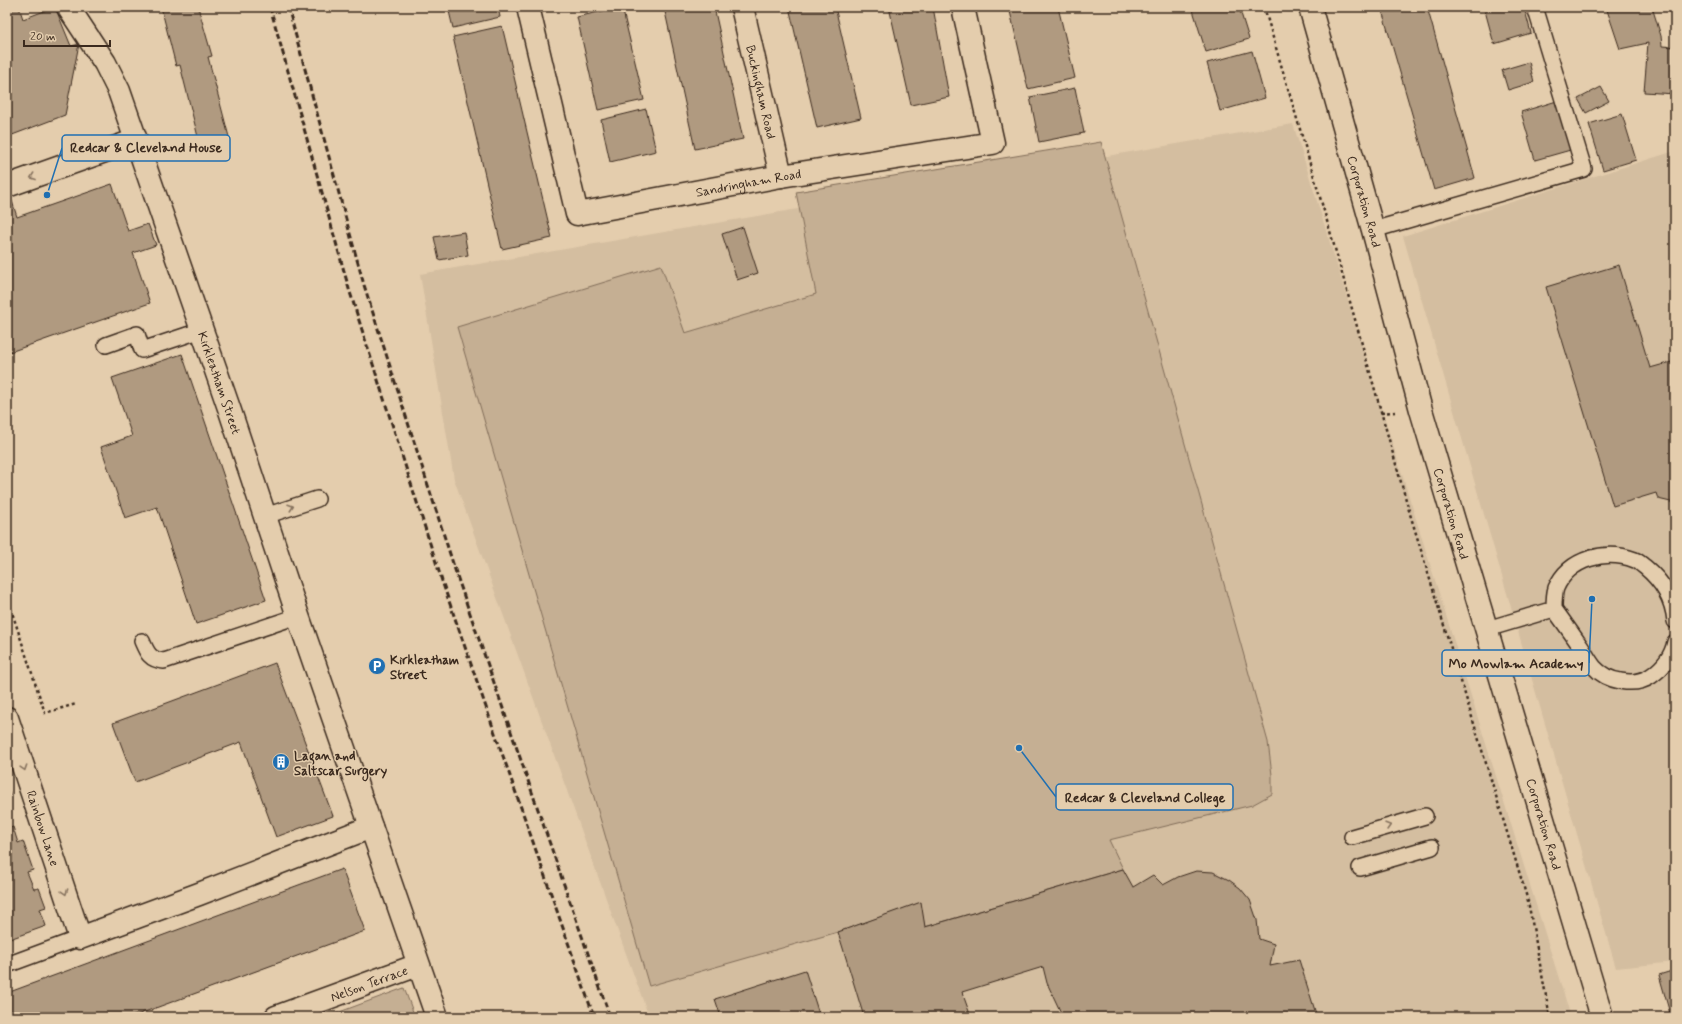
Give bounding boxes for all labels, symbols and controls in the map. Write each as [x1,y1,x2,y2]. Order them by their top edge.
scale bar [24,22,110,48]
text: 20 m [30,29,56,45]
street label: Buckingham Road [741,44,779,141]
callout: Redcar & Cleveland House [62,135,230,161]
text: Redcar & Cleveland House [70,139,223,157]
street label: Corporation Road [1342,154,1384,250]
street label: Sandringham Road [695,166,803,202]
one-way arrow [30,172,37,180]
street label: Kirkleatham Street [193,329,244,437]
street label: Corporation Road [1429,466,1472,562]
one-way arrow [288,503,295,512]
callout: Mo Mowlam Academy [1442,650,1589,676]
place label: Kirkleatham Street [390,652,459,684]
text: Mo Mowlam Academy [1448,655,1584,673]
parking icon: Kirkleatham Street [367,656,387,676]
place label: Lagan and Saltscar Surgery [294,748,387,782]
building icon: Lagan and Saltscar Surgery [271,752,291,772]
one-way arrow [19,765,27,772]
street label: Corporation Road [1521,777,1565,872]
callout: Redcar & Cleveland College [1056,784,1233,810]
street label: Rainbow Lane [22,789,63,869]
text: Redcar & Cleveland College [1065,789,1226,808]
one-way arrow [1384,822,1391,831]
one-way arrow [60,888,68,895]
street label: Nelson Terrace [328,962,411,1006]

